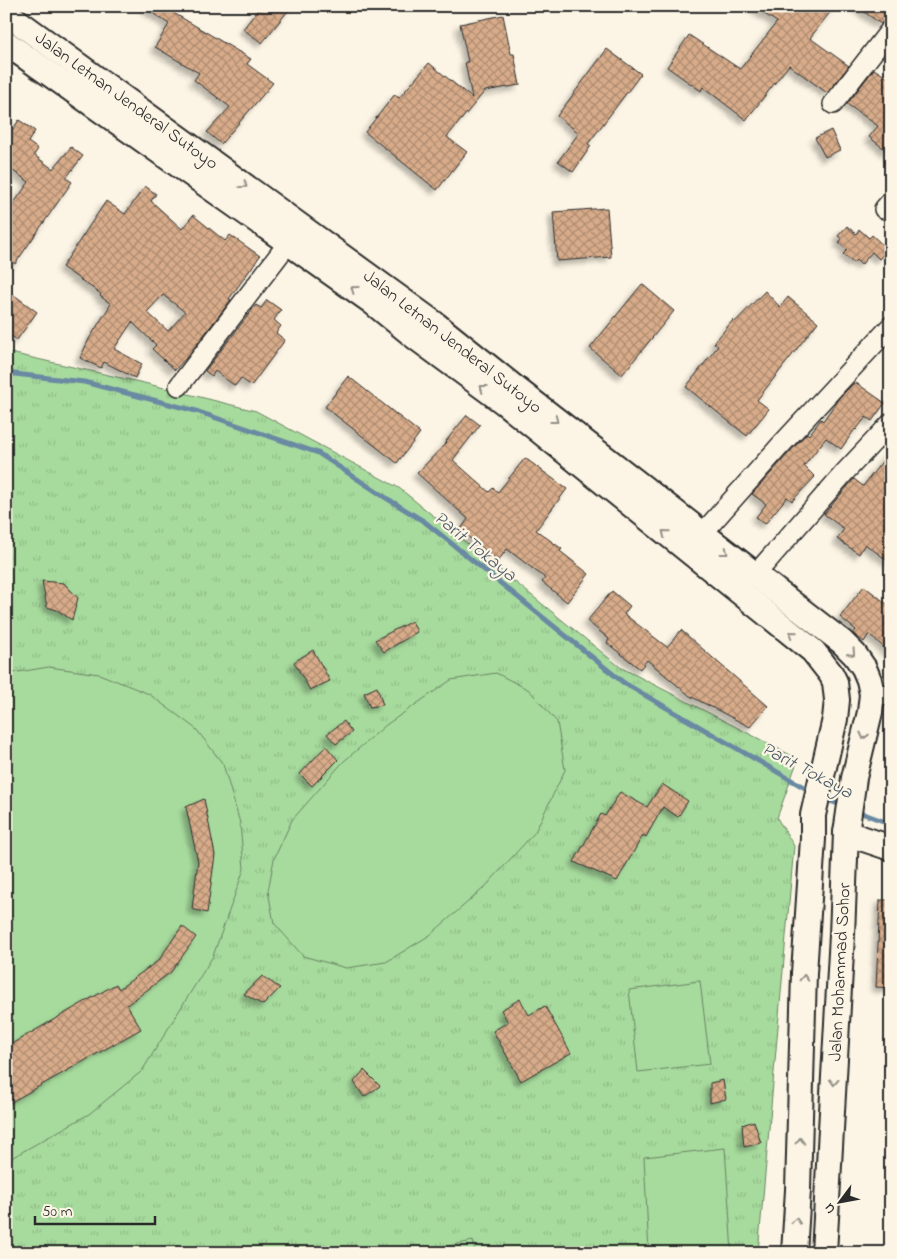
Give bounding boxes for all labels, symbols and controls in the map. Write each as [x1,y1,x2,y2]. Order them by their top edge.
street label: Jalan Letnan Jenderal Sutoyo [29,26,223,177]
one-way arrow [238,179,248,188]
street label: Jalan Letnan Jenderal Sutoyo [357,264,547,421]
one-way arrow [350,286,360,295]
one-way arrow [480,385,489,393]
one-way arrow [550,414,559,423]
water label: Parit Tokaya [427,505,522,589]
one-way arrow [662,530,671,538]
one-way arrow [719,546,729,555]
one-way arrow [789,632,798,640]
one-way arrow [846,648,855,657]
one-way arrow [859,731,870,740]
water label: Parit Tokaya [757,736,858,807]
street label: Jalan Mohammad Sohor [823,882,859,1062]
one-way arrow [798,974,809,982]
one-way arrow [828,1079,839,1087]
one-way arrow [794,1137,805,1145]
north arrow [814,1176,864,1226]
scale bar [35,1194,155,1226]
text: U [819,1199,841,1217]
text: 50 m [42,1201,73,1223]
one-way arrow [791,1217,802,1225]

